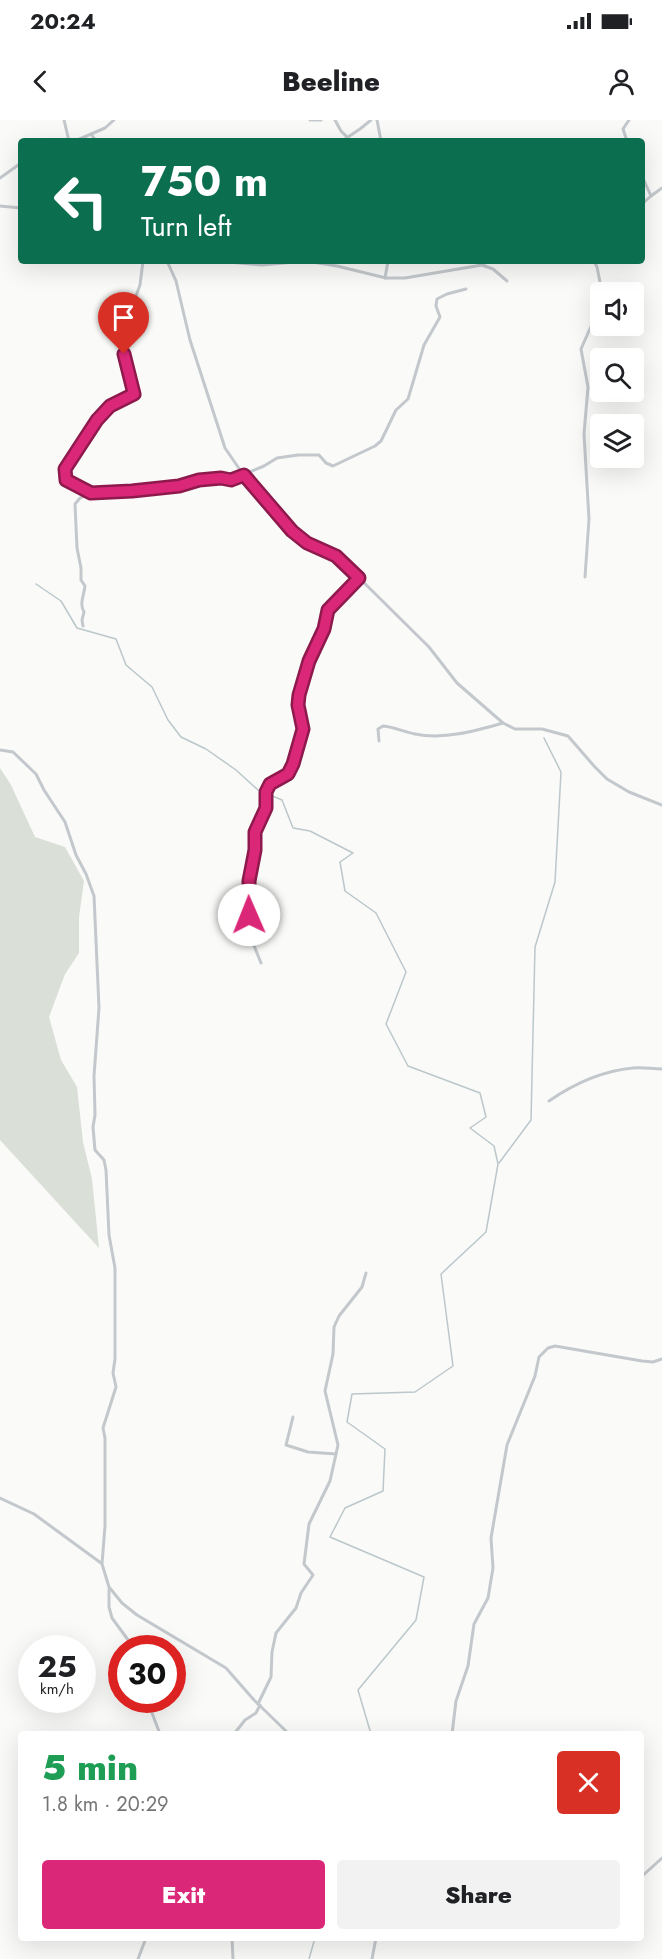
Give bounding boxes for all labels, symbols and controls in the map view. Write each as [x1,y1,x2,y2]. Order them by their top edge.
text: 20:24 [30,5,96,37]
text: Beeline [282,62,380,101]
icon: back [24,65,57,98]
icon: person [605,65,638,98]
text: 750 m [141,151,268,212]
icon: left [42,162,120,240]
text: Turn left [141,207,231,246]
map controls [590,282,644,468]
button: sound [590,282,644,336]
pin [98,292,149,354]
icon: arrive [107,301,140,334]
button: search [590,348,644,402]
button: layers [590,414,644,468]
position arrow [217,883,281,947]
speed limit sign: 30 [108,1635,186,1713]
text: 25 [37,1645,77,1688]
text: km/h [40,1678,74,1700]
text: 5 min [42,1741,138,1793]
button: close [557,1751,620,1814]
text: 1.8 km · 20:29 [42,1790,169,1819]
button: Exit [42,1860,325,1929]
button: Share [337,1860,620,1929]

